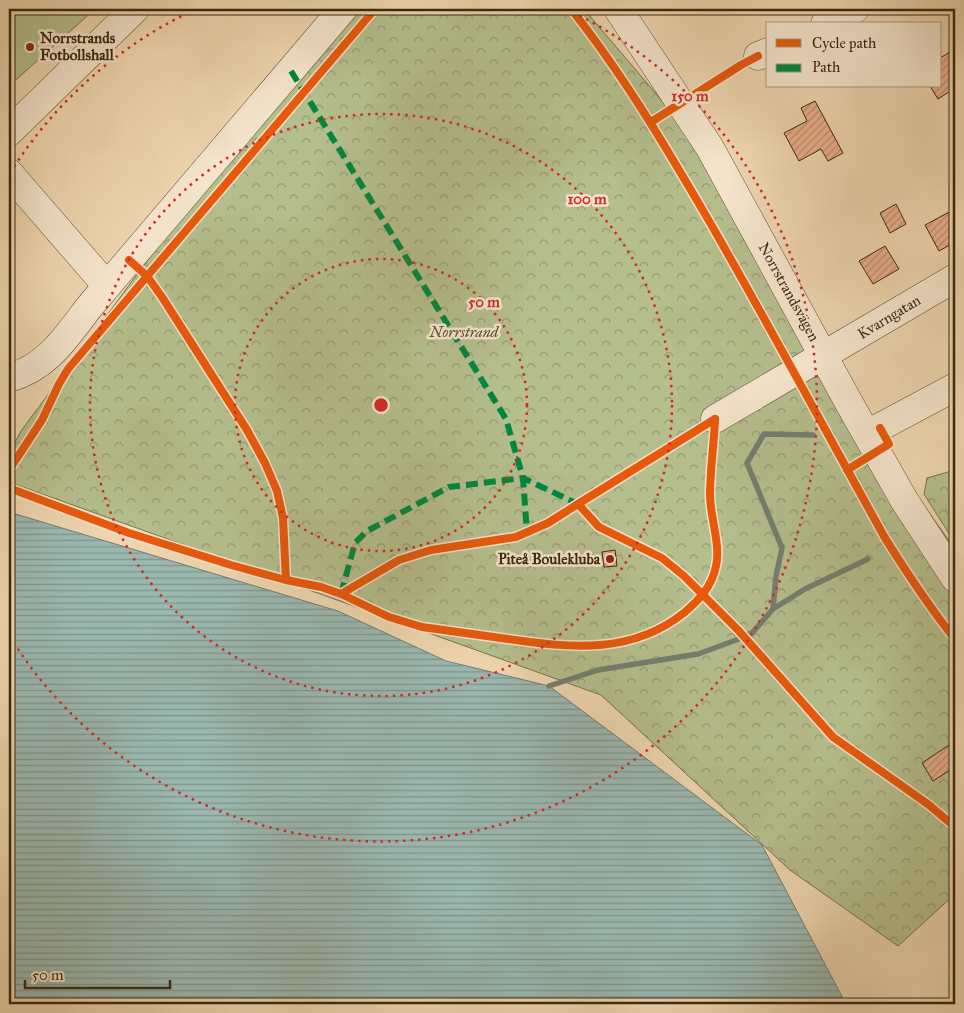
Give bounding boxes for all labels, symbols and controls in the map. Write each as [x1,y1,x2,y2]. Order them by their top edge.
legend [766,22,942,88]
place label: Norrstrands Fotbollshall [40,29,116,64]
text: Cycle path [812,34,877,52]
marker: Norrstrands Fotbollshall [24,41,36,53]
text: Path [812,58,841,76]
text: 150 m [671,87,709,105]
text: 100 m [567,190,607,208]
street label: Norrstrandsvägen [754,240,824,344]
street label: Kvarngatan [854,291,924,343]
text: 50 m [468,293,500,311]
park label: Norrstrand [429,323,500,341]
centre of rings [372,396,390,414]
place label: Piteå Boulekluba [498,550,601,568]
marker: Piteå Boulekluba [604,553,616,565]
scale bar [25,958,170,990]
text: 50 m [32,966,64,984]

